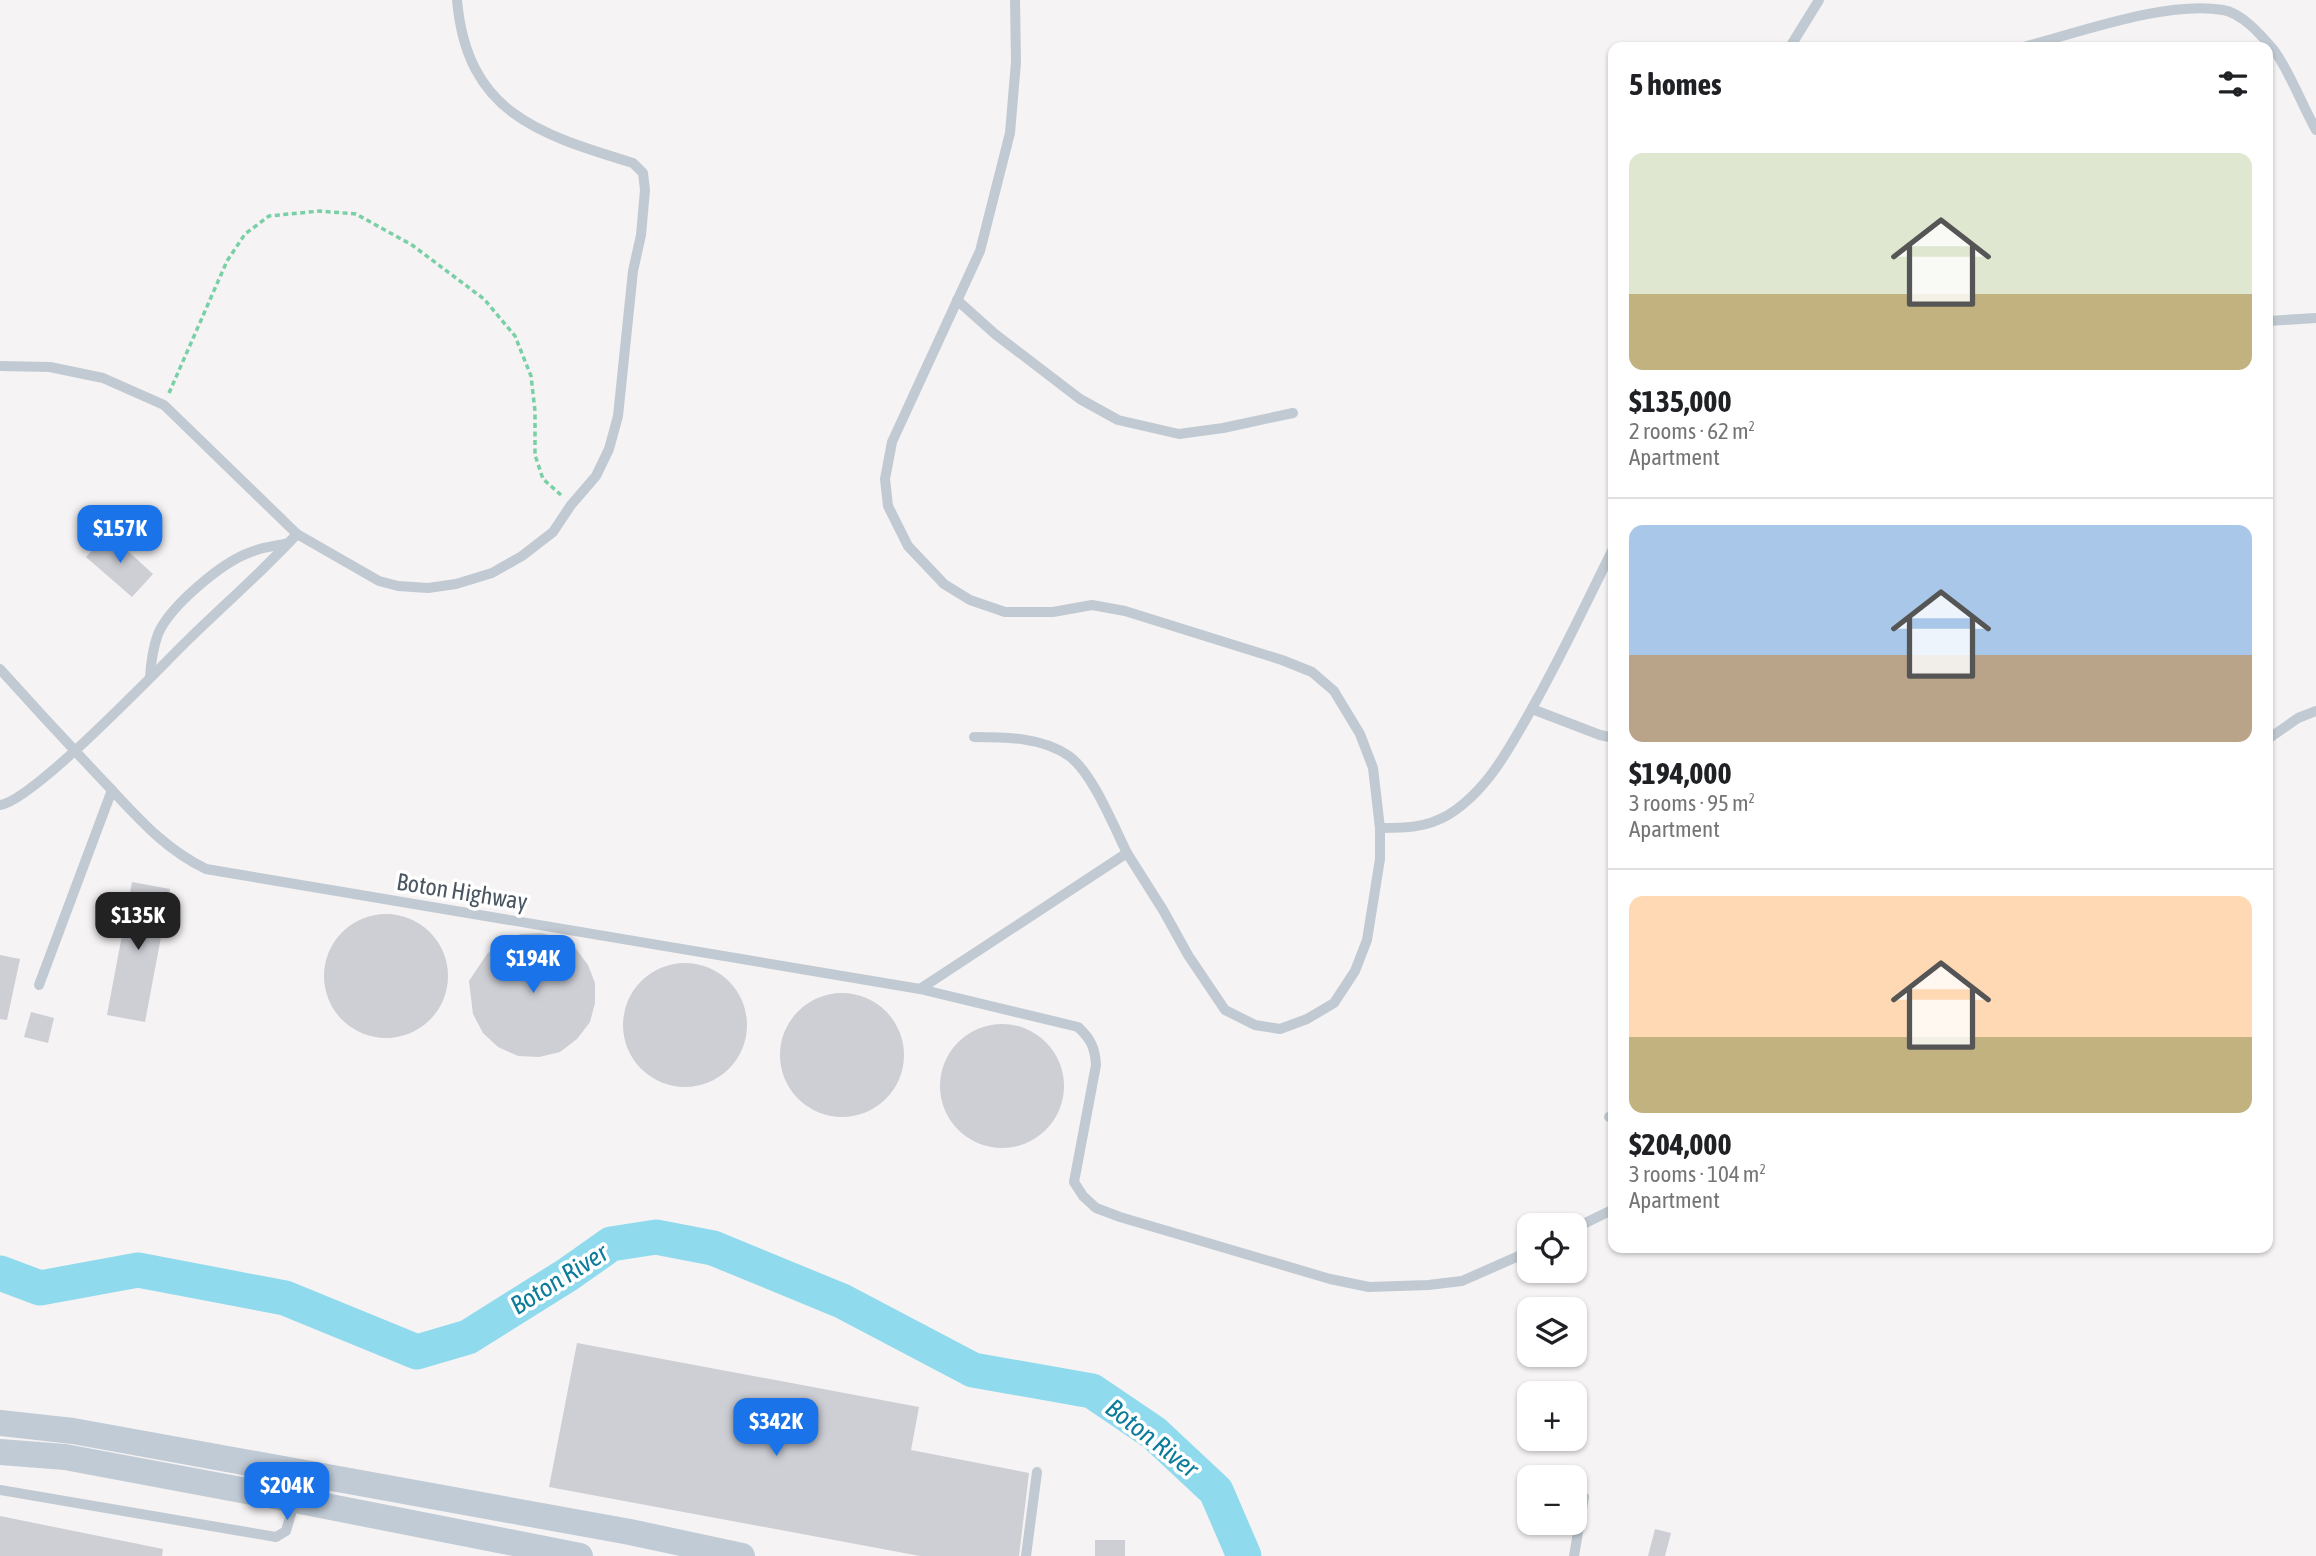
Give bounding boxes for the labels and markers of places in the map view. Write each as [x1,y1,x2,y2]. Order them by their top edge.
pin: $157K [71,505,169,565]
pin: $135K [89,892,187,952]
pin: $194K [484,936,582,995]
pin: $342K [727,1398,825,1458]
pin: $204K [238,1462,336,1522]

